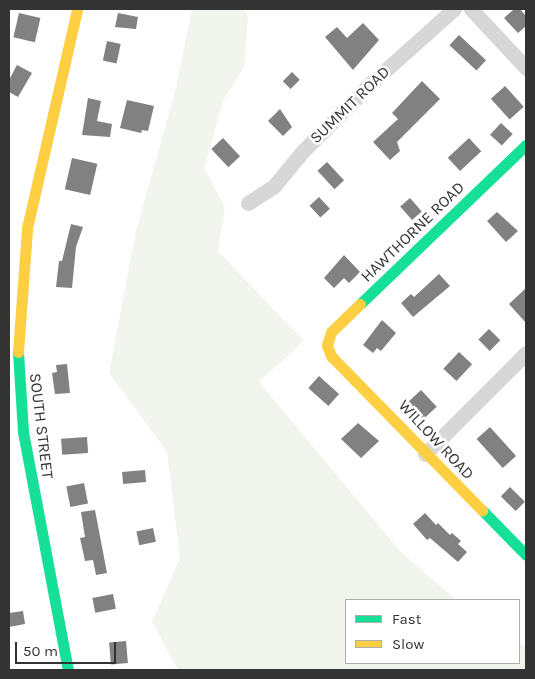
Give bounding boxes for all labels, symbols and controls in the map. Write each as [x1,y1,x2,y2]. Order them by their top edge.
street label: SUMMIT ROAD [306,62,394,148]
street label: HAWTHORNE ROAD [357,178,469,286]
street label: SOUTH STREET [25,372,57,480]
street label: WILLOW ROAD [394,396,478,484]
legend [345,599,520,664]
text: Fast [392,610,421,628]
scale bar [18,632,119,664]
text: Slow [392,635,424,653]
text: 50 m [23,642,58,660]

